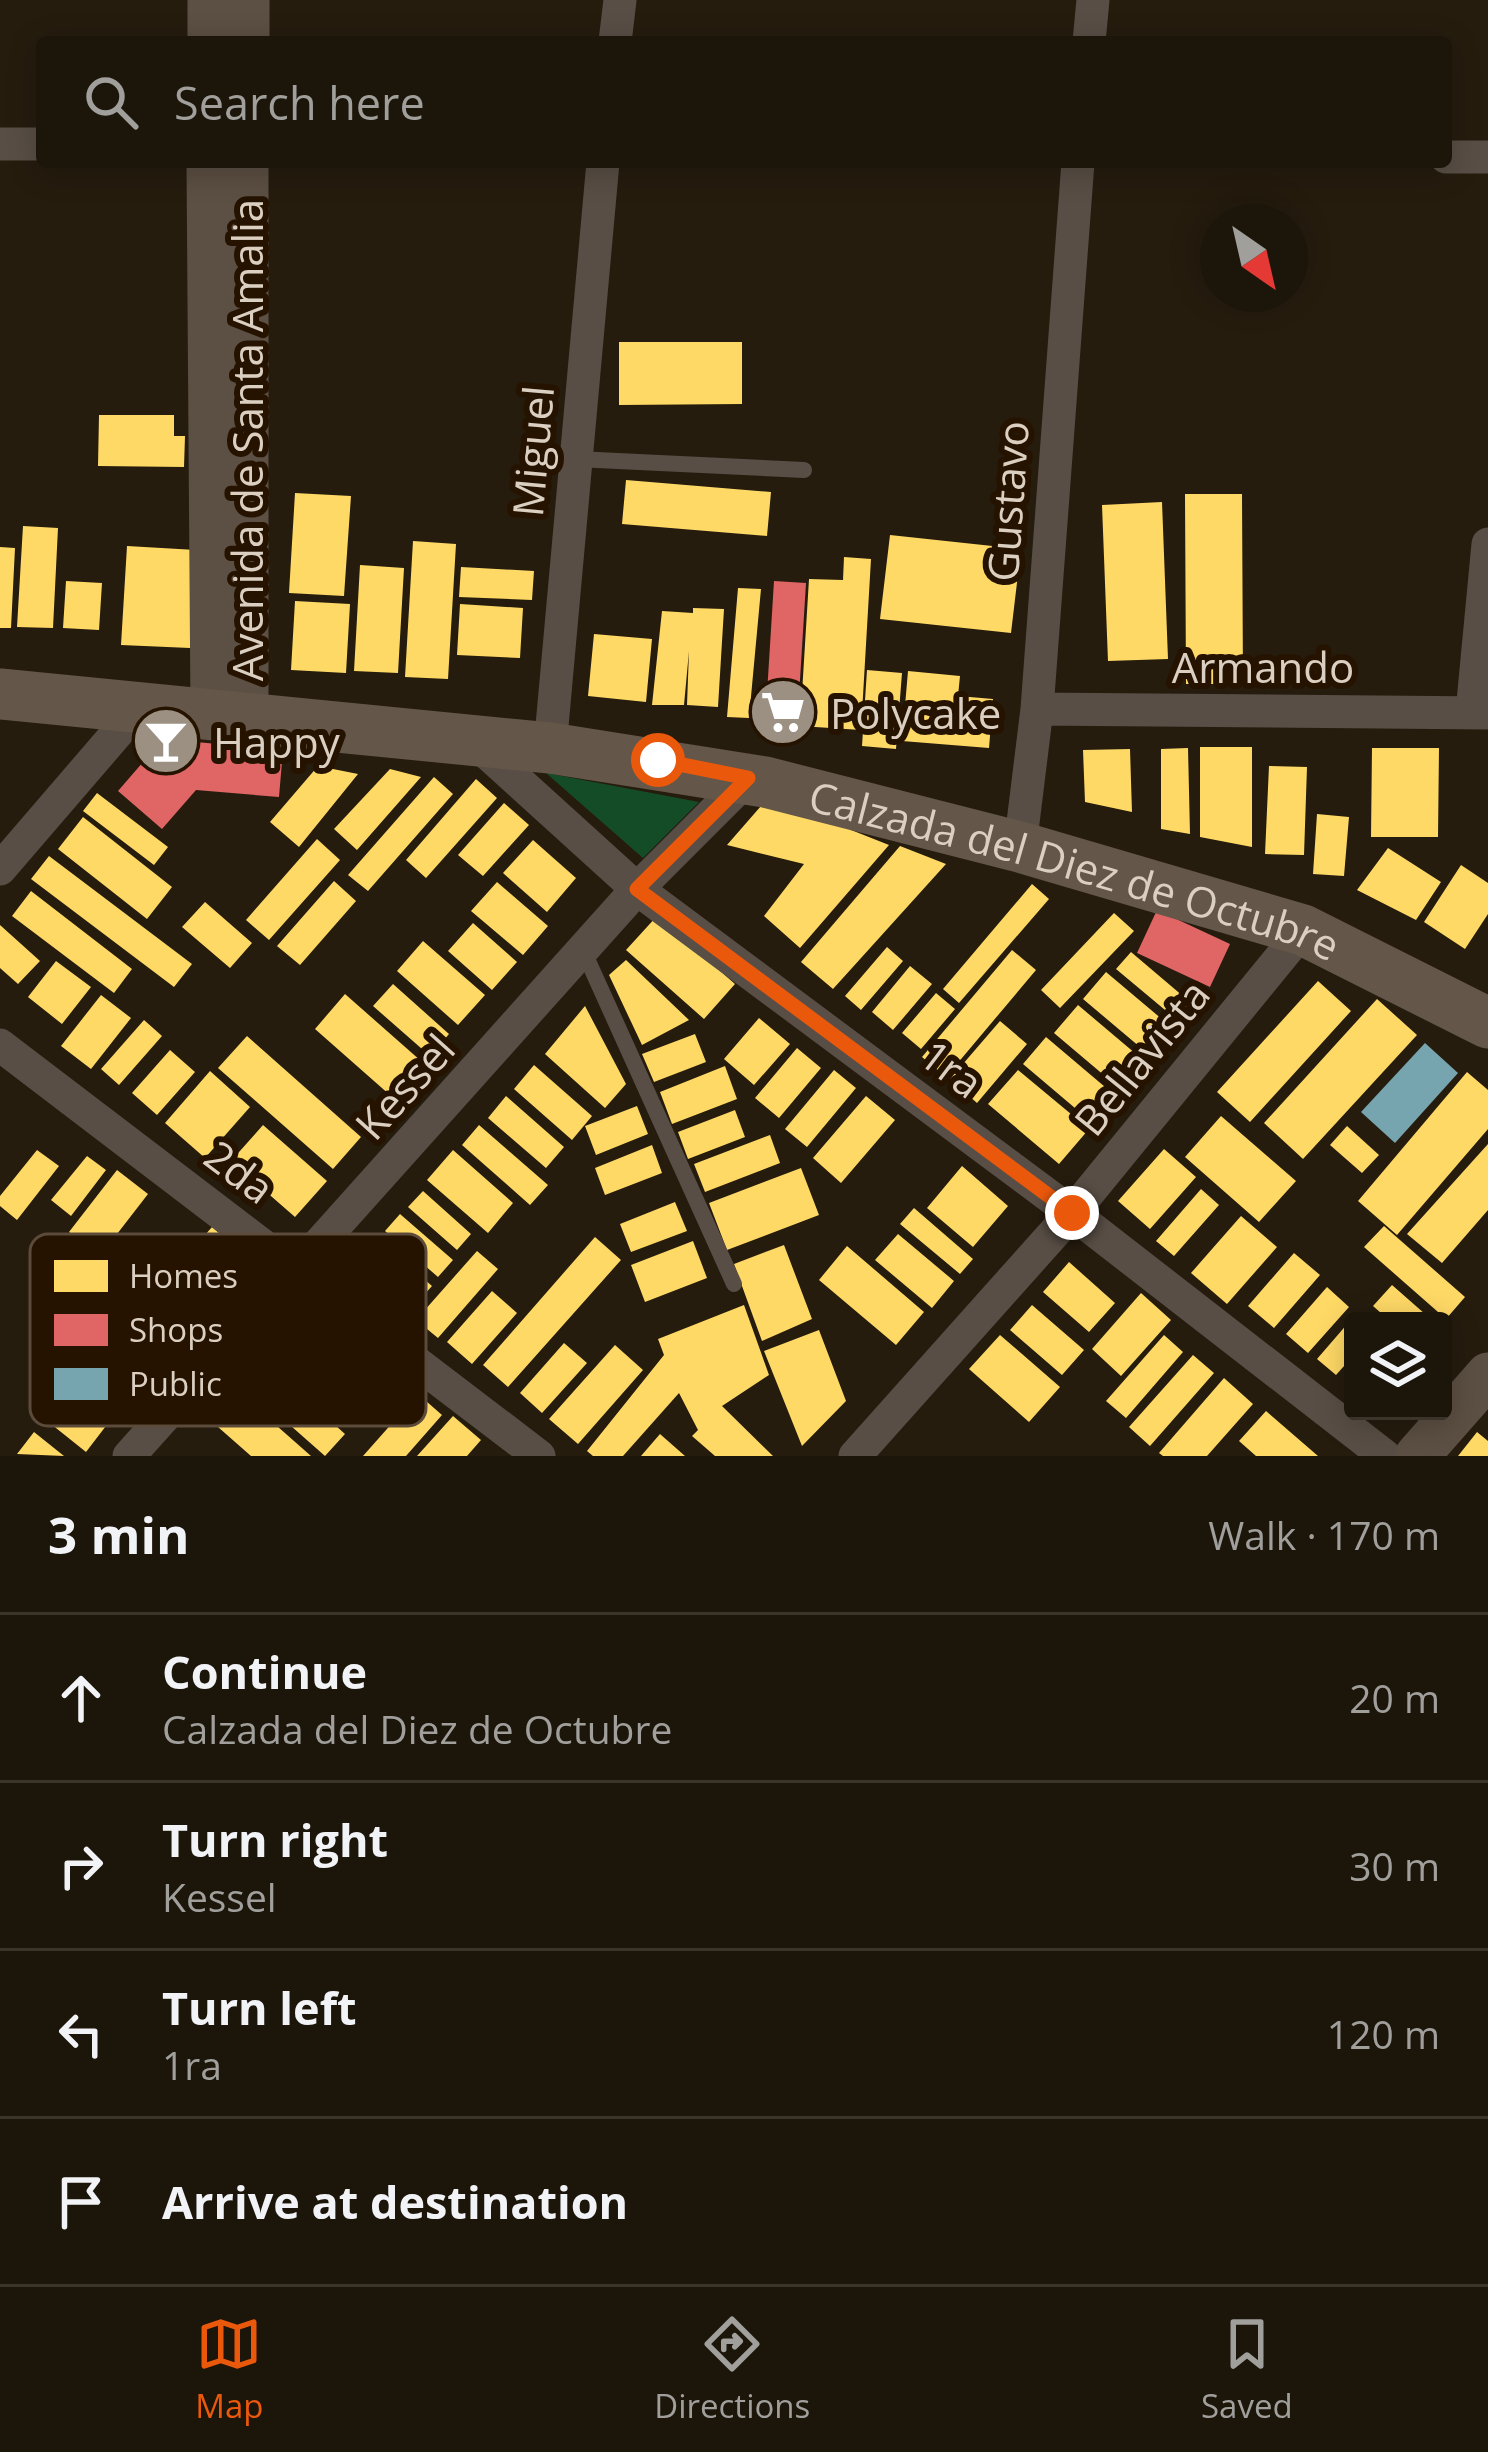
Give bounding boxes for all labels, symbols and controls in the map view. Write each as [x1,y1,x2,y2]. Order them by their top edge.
search box [36,36,1452,168]
icon: search [78,69,144,135]
text: Search here [174,72,425,133]
street label: Avenida de Santa Amalia [218,199,275,681]
north arrow [1200,204,1308,312]
street label: Miguel [498,383,566,519]
street label: Gustavo [973,419,1041,583]
street label: Armando [1172,638,1354,695]
supermarket icon: Polycake [748,677,818,747]
place label: Polycake [830,684,1001,741]
bar icon: Happy [131,706,201,776]
place label: Happy [213,713,341,770]
route start [631,733,685,787]
street label: Calzada del Diez de Octubre [803,766,1350,973]
street label: Bellavista [1061,967,1221,1147]
street label: Kessel [341,1021,467,1151]
street label: 1ra [909,1026,995,1110]
street label: 2da [194,1126,286,1216]
route end [1045,1186,1099,1240]
legend [30,1234,426,1426]
text: Homes [129,1253,238,1298]
text: Shops [129,1307,223,1352]
map controls [1344,1312,1452,1420]
button: layers [1344,1312,1452,1420]
text: Public [129,1361,222,1406]
text: 3 min [48,1499,190,1569]
text: Walk · 170 m [1208,1508,1440,1561]
text: Continue [162,1641,367,1702]
icon: ahead [48,1665,114,1731]
text: 20 m [1349,1671,1440,1724]
text: Calzada del Diez de Octubre [162,1702,672,1755]
text: Turn right [162,1809,388,1870]
icon: right [48,1833,114,1899]
text: 30 m [1349,1839,1440,1892]
text: Kessel [162,1870,277,1923]
text: Turn left [162,1977,357,2038]
icon: left [48,2001,114,2067]
text: 120 m [1327,2007,1440,2060]
text: 1ra [162,2038,222,2091]
icon: arrive [48,2169,114,2235]
text: Arrive at destination [162,2171,628,2232]
tab: Map [195,2311,264,2428]
tab: Directions [654,2311,810,2428]
tab: Saved [1201,2311,1293,2428]

